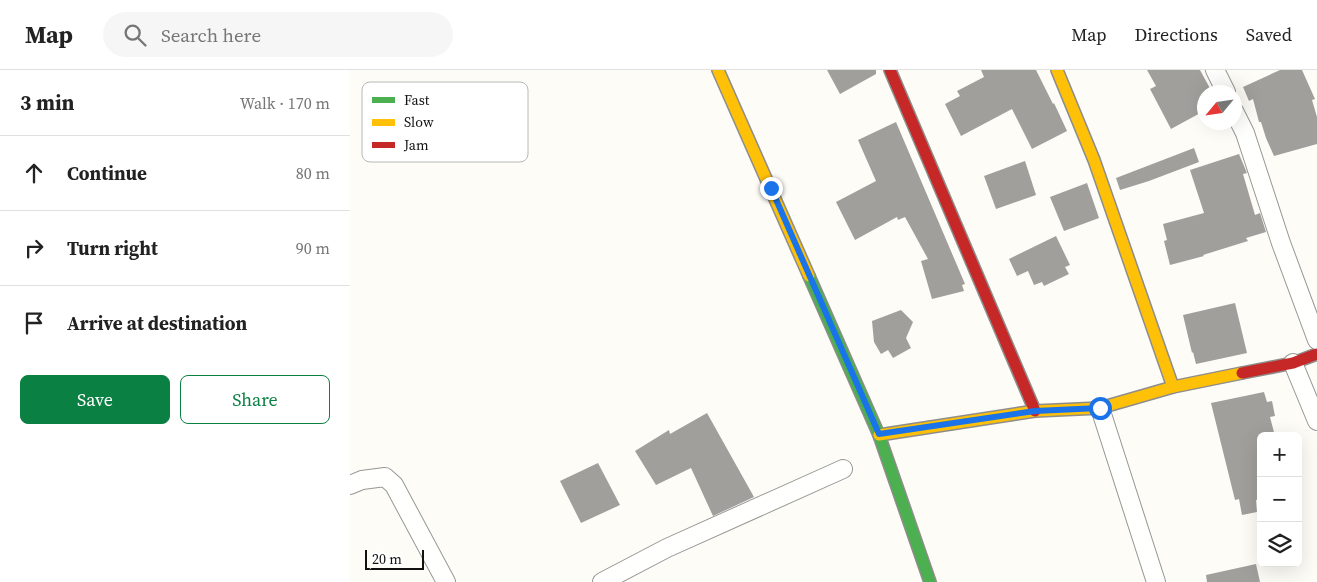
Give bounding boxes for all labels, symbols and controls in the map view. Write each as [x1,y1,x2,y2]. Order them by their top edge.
search box [103,12,453,57]
text: Map [25,18,73,51]
icon: search [121,21,149,49]
text: Search here [161,22,261,48]
text: Map [1071,22,1107,47]
text: Directions [1135,22,1218,47]
text: Saved [1246,22,1292,47]
legend [362,82,528,162]
north arrow [1197,85,1242,130]
text: 3 min [20,88,75,117]
text: Fast [404,90,430,110]
text: Walk · 170 m [240,92,330,114]
text: Slow [404,112,434,132]
text: Jam [403,135,429,155]
icon: ahead [20,159,48,187]
text: Continue [67,160,147,186]
text: 80 m [296,162,330,184]
route end [760,177,783,200]
icon: right [20,234,48,262]
text: Turn right [67,235,158,261]
text: 90 m [296,237,330,259]
icon: arrive [20,309,48,337]
text: Arrive at destination [67,310,247,336]
button: Save [20,375,170,424]
button: Share [180,375,330,424]
route start [1089,397,1112,420]
map controls [1257,432,1302,567]
button: + [1257,432,1302,477]
button: − [1257,477,1302,522]
button: layers [1257,522,1302,567]
scale bar [365,547,424,570]
text: 20 m [372,549,402,569]

